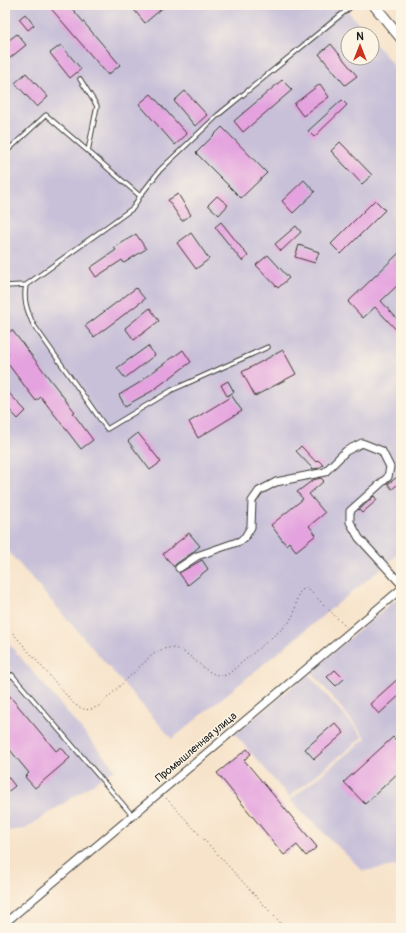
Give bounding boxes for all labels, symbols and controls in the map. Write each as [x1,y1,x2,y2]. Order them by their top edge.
north arrow [340,26,380,66]
text: N [356,30,364,43]
street label: Промышленная улица [153,709,239,785]

